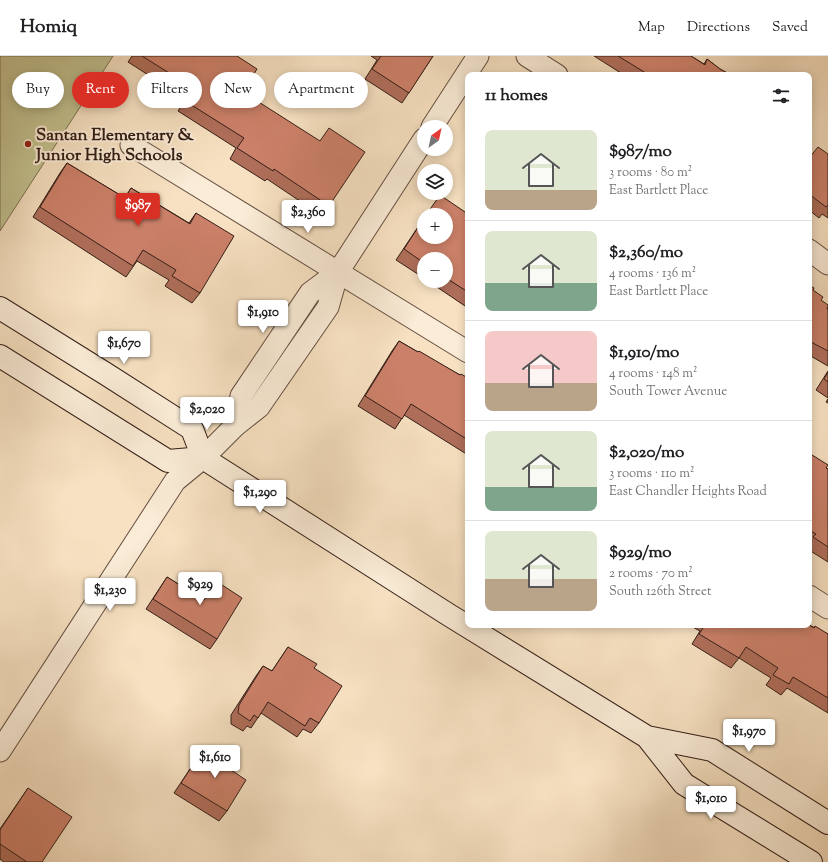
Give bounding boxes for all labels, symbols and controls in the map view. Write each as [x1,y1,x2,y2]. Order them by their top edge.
text: Homiq [20,14,77,41]
text: Map [638,18,665,38]
text: Directions [687,18,750,38]
text: Saved [772,18,808,38]
chip: Buy [12,72,64,108]
chip: Rent [72,72,129,108]
chip: Filters [137,72,202,108]
chip: New [210,72,266,108]
chip: Apartment [274,72,368,108]
text: 11 homes [485,84,548,108]
icon: filters [770,85,792,107]
north arrow [417,120,453,156]
map controls [417,120,453,288]
place label: Santan Elementary & Junior High Schools [34,124,194,168]
marker: Santan Elementary & Junior High Schools [23,139,33,149]
text: $987/mo [609,140,672,164]
icon: home [517,146,565,194]
button: layers [417,164,453,200]
text: 3 rooms · 80 m² [609,164,692,182]
text: East Bartlett Place [609,182,708,200]
pin: $987 [114,193,162,227]
text: $987 [125,197,151,215]
pin: $2,360 [275,200,341,234]
text: $2,360 [291,204,325,222]
button: + [417,208,453,244]
text: $2,360/mo [609,241,683,265]
icon: home [517,247,565,295]
button: − [417,252,453,288]
text: 4 rooms · 136 m² [609,265,696,283]
text: East Bartlett Place [609,283,708,301]
pin: $1,910 [230,300,296,334]
text: $1,910 [247,304,279,322]
pin: $1,670 [91,331,157,365]
text: $1,670 [107,335,141,353]
text: $1,910/mo [609,341,679,365]
icon: home [517,347,565,395]
text: 4 rooms · 148 m² [609,365,697,383]
text: South Tower Avenue [609,383,727,401]
pin: $2,020 [174,397,240,431]
text: $2,020 [189,401,225,419]
text: $2,020/mo [609,441,684,465]
icon: home [517,447,565,495]
text: 3 rooms · 110 m² [609,465,694,483]
pin: $1,290 [227,480,293,514]
text: East Chandler Heights Road [609,483,767,501]
text: $1,290 [243,484,277,502]
text: $929/mo [609,541,672,565]
icon: home [517,547,565,595]
text: 2 rooms · 70 m² [609,565,693,583]
pin: $929 [176,572,224,606]
text: $929 [187,576,213,594]
pin: $1,230 [77,578,143,612]
text: $1,230 [94,582,126,600]
text: South 126th Street [609,583,712,601]
pin: $1,970 [716,719,782,753]
text: $1,970 [732,723,766,741]
pin: $1,610 [182,745,248,779]
text: $1,610 [199,749,231,767]
pin: $1,010 [678,786,744,820]
text: $1,010 [695,790,727,808]

